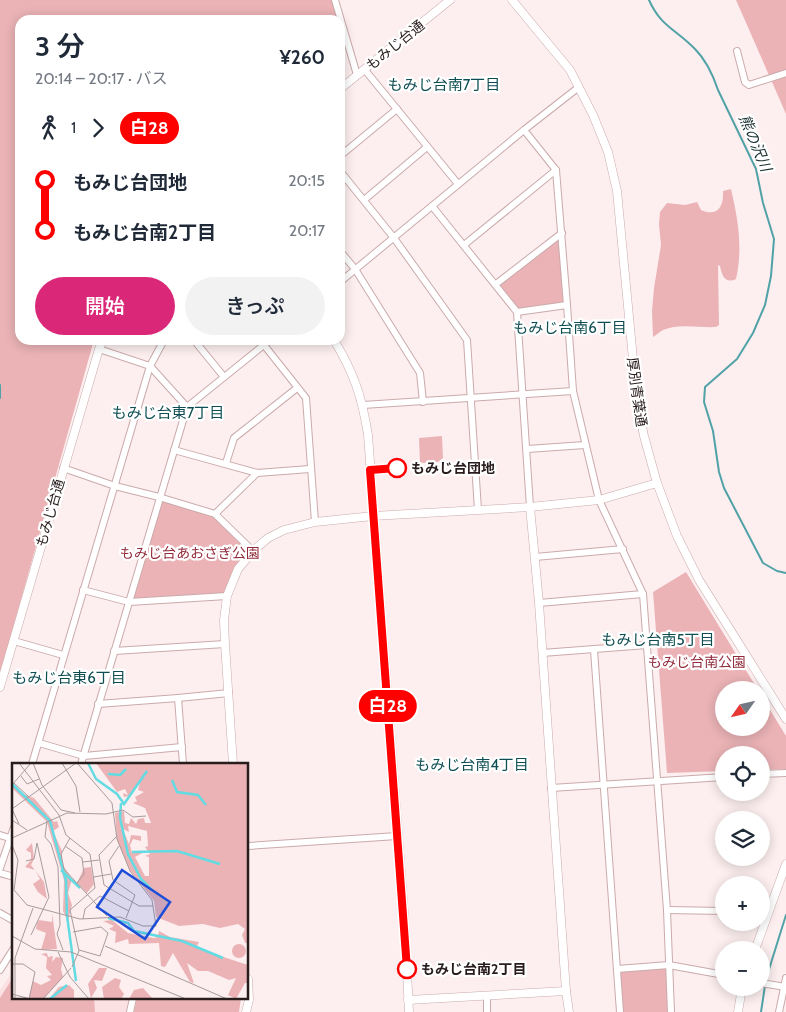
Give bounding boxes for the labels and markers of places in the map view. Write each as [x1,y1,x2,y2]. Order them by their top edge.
marker: もみじ台団地 [387,458,407,478]
place label: もみじ台団地 [411,459,495,477]
marker: もみじ台南2丁目 [397,959,417,979]
place label: もみじ台南2丁目 [421,960,526,978]

